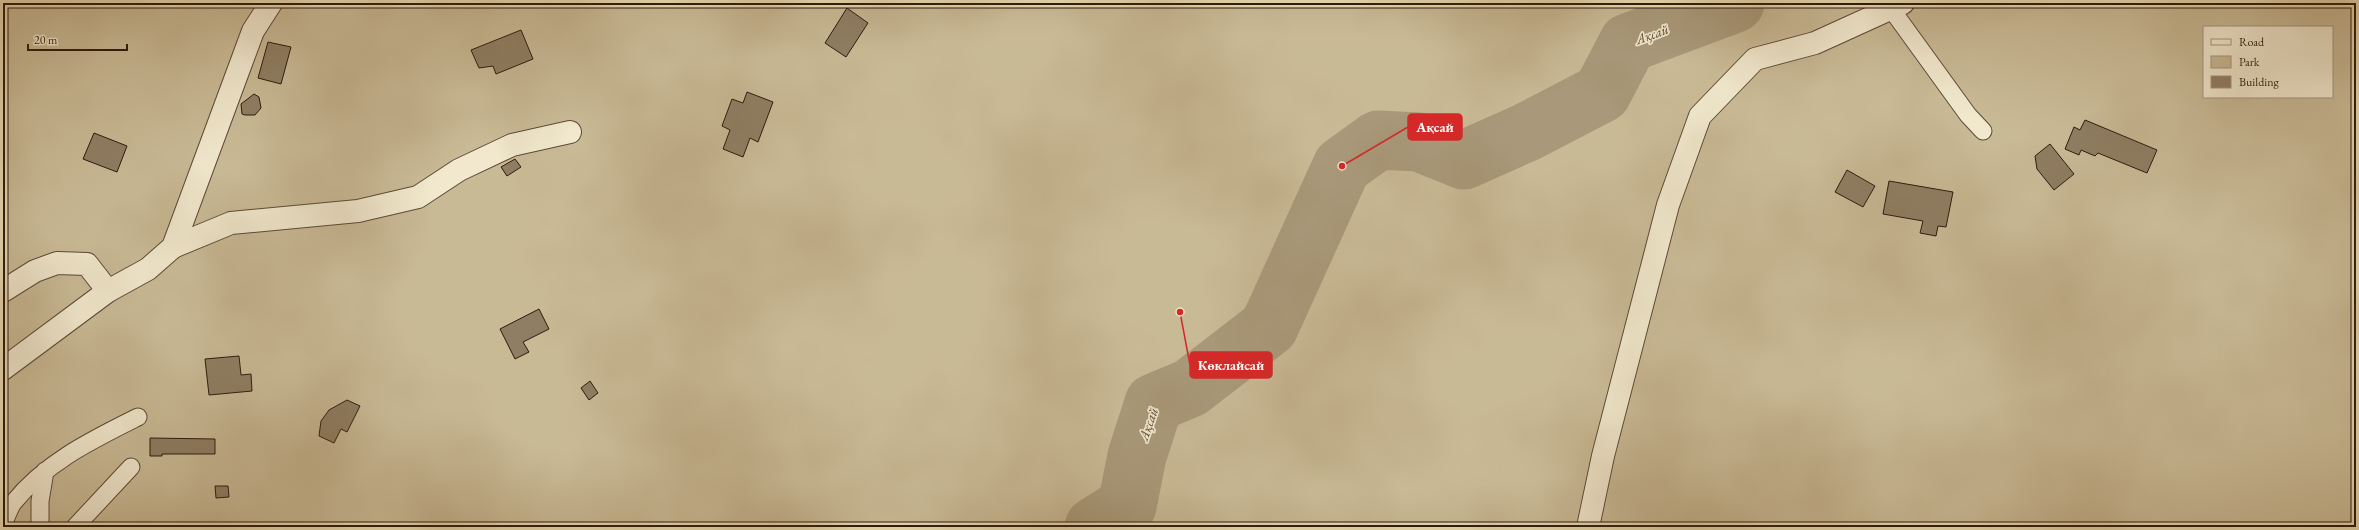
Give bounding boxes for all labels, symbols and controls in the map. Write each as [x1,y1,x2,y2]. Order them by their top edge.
water label: Ақсай [1632,20,1671,49]
scale bar [28,26,127,52]
legend [2203,26,2333,98]
text: 20 m [34,32,58,48]
text: Road [2239,34,2265,50]
text: Park [2239,54,2260,70]
text: Building [2239,74,2280,90]
callout: Ақсай [1408,114,1462,140]
text: Ақсай [1415,118,1454,136]
callout: Көклайсай [1190,352,1272,378]
text: Көклайсай [1198,356,1264,374]
water label: Ақсай [1134,405,1162,444]

